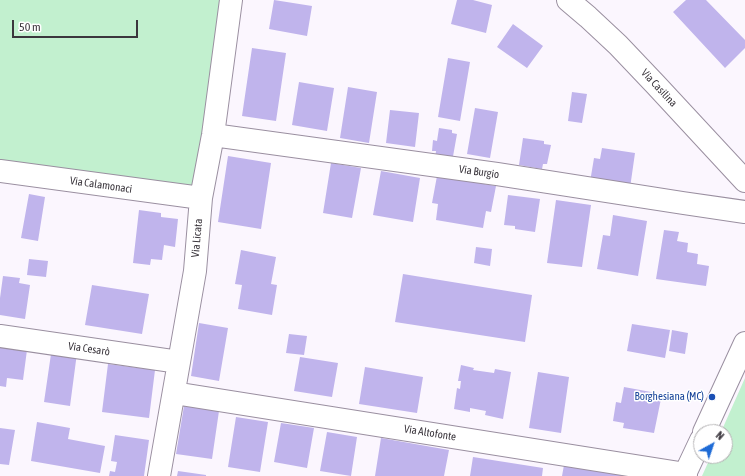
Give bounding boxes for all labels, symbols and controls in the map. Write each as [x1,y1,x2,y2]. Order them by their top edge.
scale bar [14,12,140,38]
text: 50 m [19,20,41,34]
street label: Via Casilina [638,66,680,110]
street label: Via Burgio [458,163,500,181]
street label: Via Calamonaci [69,174,133,196]
street label: Via Licata [189,218,205,258]
street label: Via Cesarò [67,340,111,358]
place label: Borghesiana (MC) [635,390,704,404]
marker: Borghesiana (MC) [707,392,717,402]
street label: Via Altofonte [403,422,457,444]
north arrow [693,424,733,464]
text: N [714,429,726,442]

